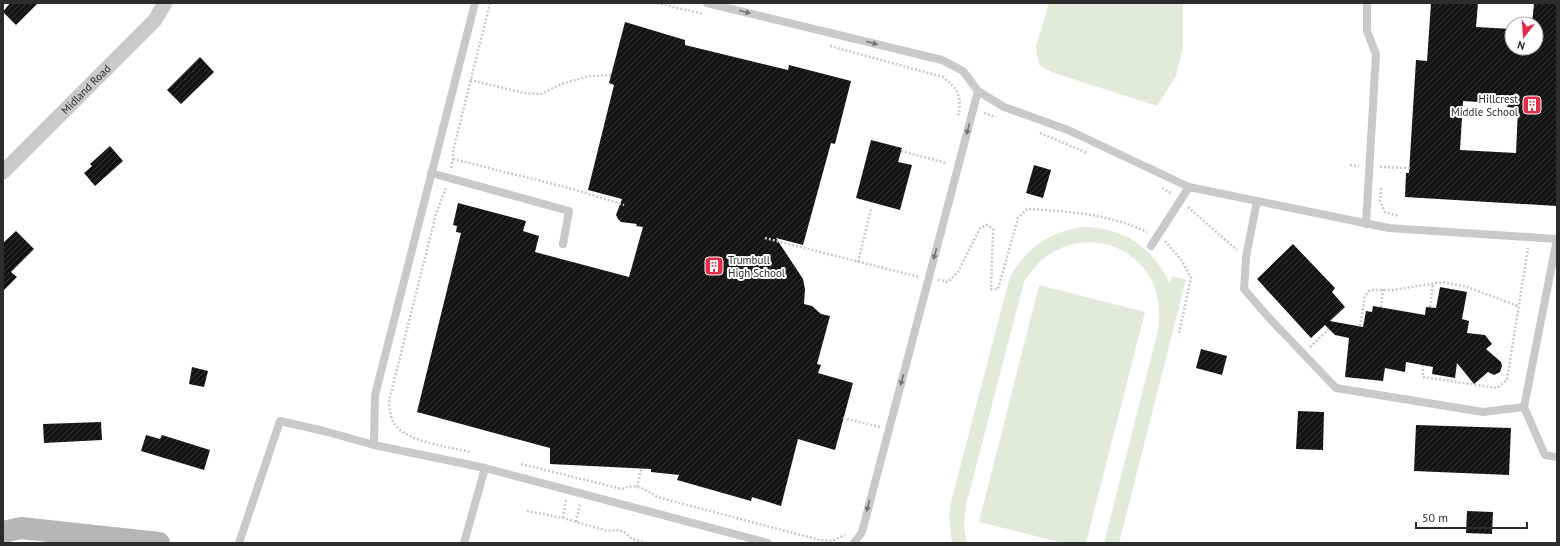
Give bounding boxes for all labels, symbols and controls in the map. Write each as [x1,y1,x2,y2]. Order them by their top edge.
one-way arrow [739,10,752,16]
north arrow [1504,16,1544,56]
text: N [1516,38,1527,53]
one-way arrow [866,40,878,46]
street label: Midland Road [58,61,114,117]
place label: Hillcrest Middle School [1451,92,1519,119]
building icon: Hillcrest Middle School [1521,94,1543,116]
one-way arrow [965,123,971,135]
one-way arrow [932,249,938,261]
place label: Trumbull High School [728,253,786,280]
building icon: Trumbull High School [703,255,725,277]
one-way arrow [898,374,904,386]
one-way arrow [865,499,871,512]
scale bar [1416,504,1527,530]
text: 50 m [1422,510,1448,525]

